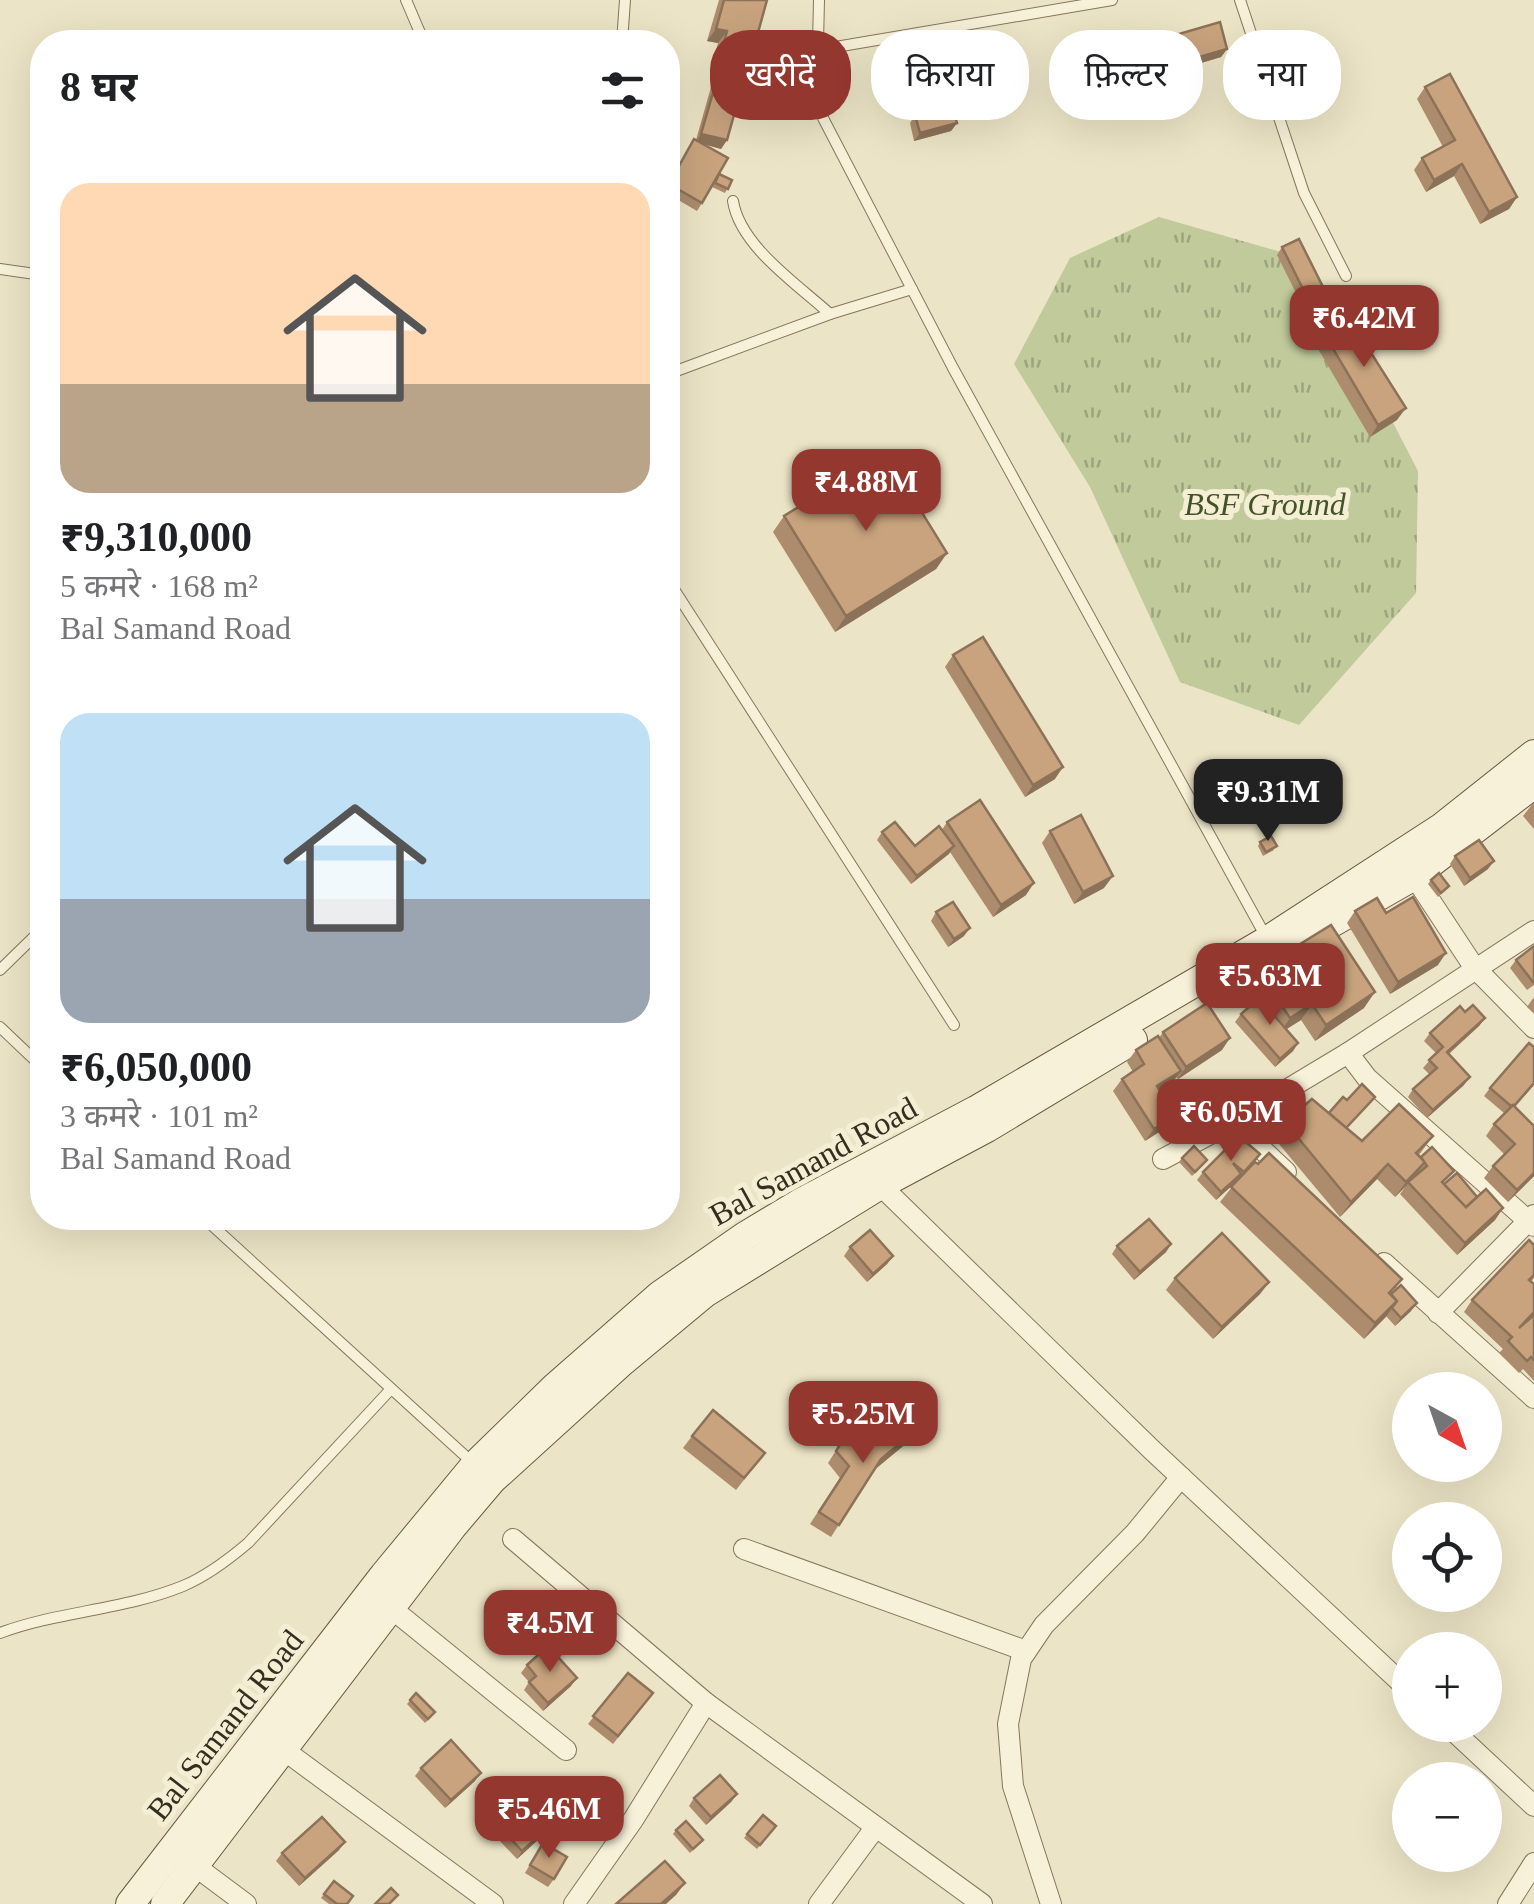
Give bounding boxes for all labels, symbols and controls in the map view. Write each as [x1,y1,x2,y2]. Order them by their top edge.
chip: खरीदें [710,30,851,120]
chip: किराया [871,30,1029,120]
chip: फ़िल्टर [1049,30,1203,120]
chip: नया [1223,30,1341,120]
icon: filters [595,63,650,118]
text: 8 घर [60,64,137,110]
icon: home [265,248,445,428]
pin: ₹6.42M [1283,285,1445,370]
text: ₹6.42M [1312,299,1416,335]
pin: ₹4.88M [785,449,947,534]
text: ₹4.88M [814,463,918,499]
park label: BSF Ground [1184,486,1347,522]
text: ₹9,310,000 [60,514,252,560]
text: 5 कमरे · 168 m² [60,568,258,604]
text: Bal Samand Road [60,610,291,646]
pin: ₹9.31M [1187,759,1349,844]
text: ₹9.31M [1216,773,1320,809]
icon: home [265,778,445,958]
pin: ₹5.63M [1189,943,1351,1028]
text: ₹5.63M [1218,957,1322,993]
text: ₹6,050,000 [60,1044,252,1090]
pin: ₹6.05M [1150,1079,1312,1164]
street label: Bal Samand Road [703,1089,923,1233]
text: ₹6.05M [1179,1093,1283,1129]
text: 3 कमरे · 101 m² [60,1098,258,1134]
text: Bal Samand Road [60,1140,291,1176]
north arrow [1392,1372,1502,1482]
map controls [1392,1372,1502,1872]
pin: ₹5.25M [782,1381,944,1466]
text: ₹5.25M [811,1395,915,1431]
button: locate [1392,1502,1502,1612]
pin: ₹4.5M [480,1590,620,1675]
text: ₹4.5M [506,1604,594,1640]
street label: Bal Samand Road [140,1623,310,1827]
button: + [1392,1632,1502,1742]
button: − [1392,1762,1502,1872]
pin: ₹5.46M [468,1776,630,1861]
text: ₹5.46M [497,1790,601,1826]

